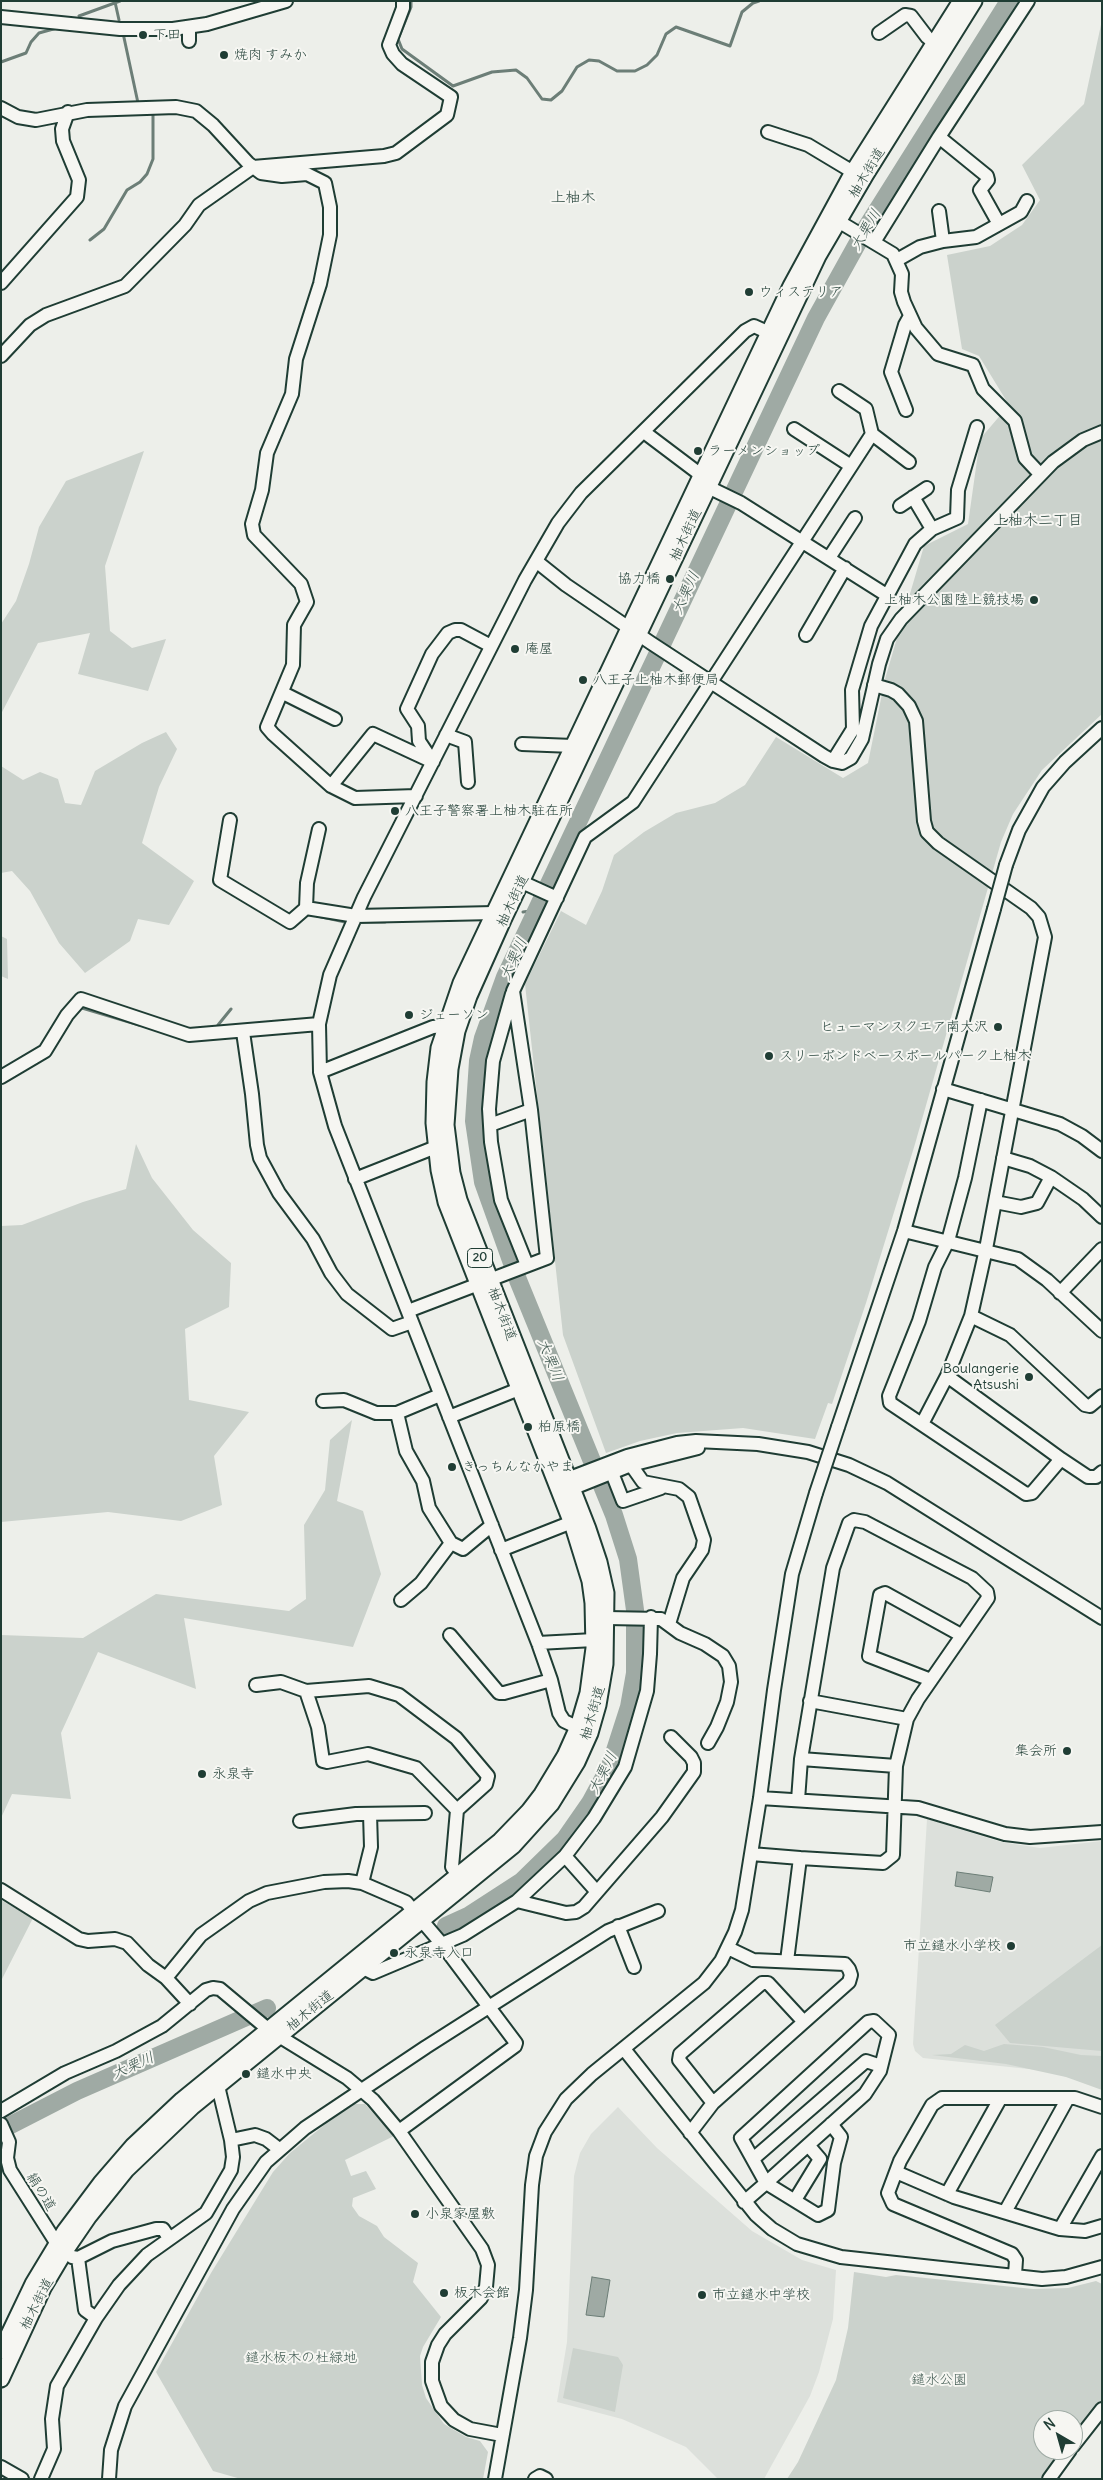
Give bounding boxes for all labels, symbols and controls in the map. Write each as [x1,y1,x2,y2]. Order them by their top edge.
place label: 下田 [153,27,181,43]
marker: 下田 [137,29,149,41]
place label: 焼肉 すみか [234,47,307,63]
marker: 焼肉 すみか [218,49,230,61]
street label: 柚木街道 [845,145,889,201]
district label: 上柚木 [551,189,595,207]
water label: 大栗川 [847,206,885,254]
place label: ウィステリア [759,284,843,300]
marker: ウィステリア [743,286,755,298]
place label: ラーメンショップ [708,443,820,459]
marker: ラーメンショップ [692,445,704,457]
street label: 柚木街道 [667,506,705,564]
district label: 上柚木二丁目 [993,512,1083,530]
water label: 大栗川 [668,569,704,617]
place label: 協力橋 [618,571,660,587]
marker: 協力橋 [664,573,676,585]
place label: 上柚木公園陸上競技場 [884,592,1024,608]
marker: 上柚木公園陸上競技場 [1028,594,1040,606]
place label: 庵屋 [525,641,553,657]
marker: 庵屋 [509,643,521,655]
place label: 八王子上柚木郵便局 [593,672,719,688]
marker: 八王子上柚木郵便局 [577,674,589,686]
place label: 八王子警察署上柚木駐在所 [405,803,573,819]
marker: 八王子警察署上柚木駐在所 [389,805,401,817]
street label: 柚木街道 [494,872,532,930]
water label: 大栗川 [497,935,531,983]
place label: ジェーソン [419,1007,489,1023]
marker: ジェーソン [403,1009,415,1021]
place label: ヒューマンスクエア南大沢 [820,1019,988,1035]
marker: ヒューマンスクエア南大沢 [992,1021,1004,1033]
place label: スリーボンドベースボールパーク上柚木 [779,1048,1031,1064]
marker: スリーボンドベースボールパーク上柚木 [763,1050,775,1062]
road number: 20 [468,1248,492,1268]
street label: 柚木街道 [484,1285,520,1343]
water label: 大栗川 [533,1336,567,1384]
place label: Boulangerie Atsushi [943,1361,1019,1394]
marker: Boulangerie Atsushi [1023,1371,1035,1383]
place label: 柏原橋 [538,1419,580,1435]
marker: 柏原橋 [522,1421,534,1433]
place label: きっちんなかやま [462,1459,574,1475]
marker: きっちんなかやま [446,1461,458,1473]
street label: 柚木街道 [577,1684,609,1742]
place label: 集会所 [1015,1743,1057,1759]
marker: 集会所 [1061,1745,1073,1757]
water label: 大栗川 [585,1749,621,1797]
place label: 永泉寺 [212,1766,254,1782]
marker: 永泉寺 [196,1768,208,1780]
place label: 市立鑓水小学校 [903,1938,1001,1954]
marker: 市立鑓水小学校 [1005,1940,1017,1952]
place label: 永泉寺入口 [404,1945,474,1961]
marker: 永泉寺入口 [388,1947,400,1959]
street label: 柚木街道 [283,1987,337,2035]
water label: 大栗川 [109,2049,157,2083]
place label: 鑓水中央 [256,2066,312,2082]
marker: 鑓水中央 [240,2068,252,2080]
street label: 絹の道 [23,2170,59,2214]
place label: 小泉家屋敷 [425,2206,495,2222]
marker: 小泉家屋敷 [409,2208,421,2220]
street label: 柚木街道 [17,2275,57,2333]
place label: 板木会館 [454,2285,510,2301]
marker: 板木会館 [438,2287,450,2299]
place label: 市立鑓水中学校 [712,2287,810,2303]
marker: 市立鑓水中学校 [696,2289,708,2301]
park label: 鑓水板木の杜緑地 [245,2350,357,2366]
park label: 鑓水公園 [911,2372,967,2388]
north arrow [1033,2410,1083,2460]
text: N [1040,2414,1059,2434]

